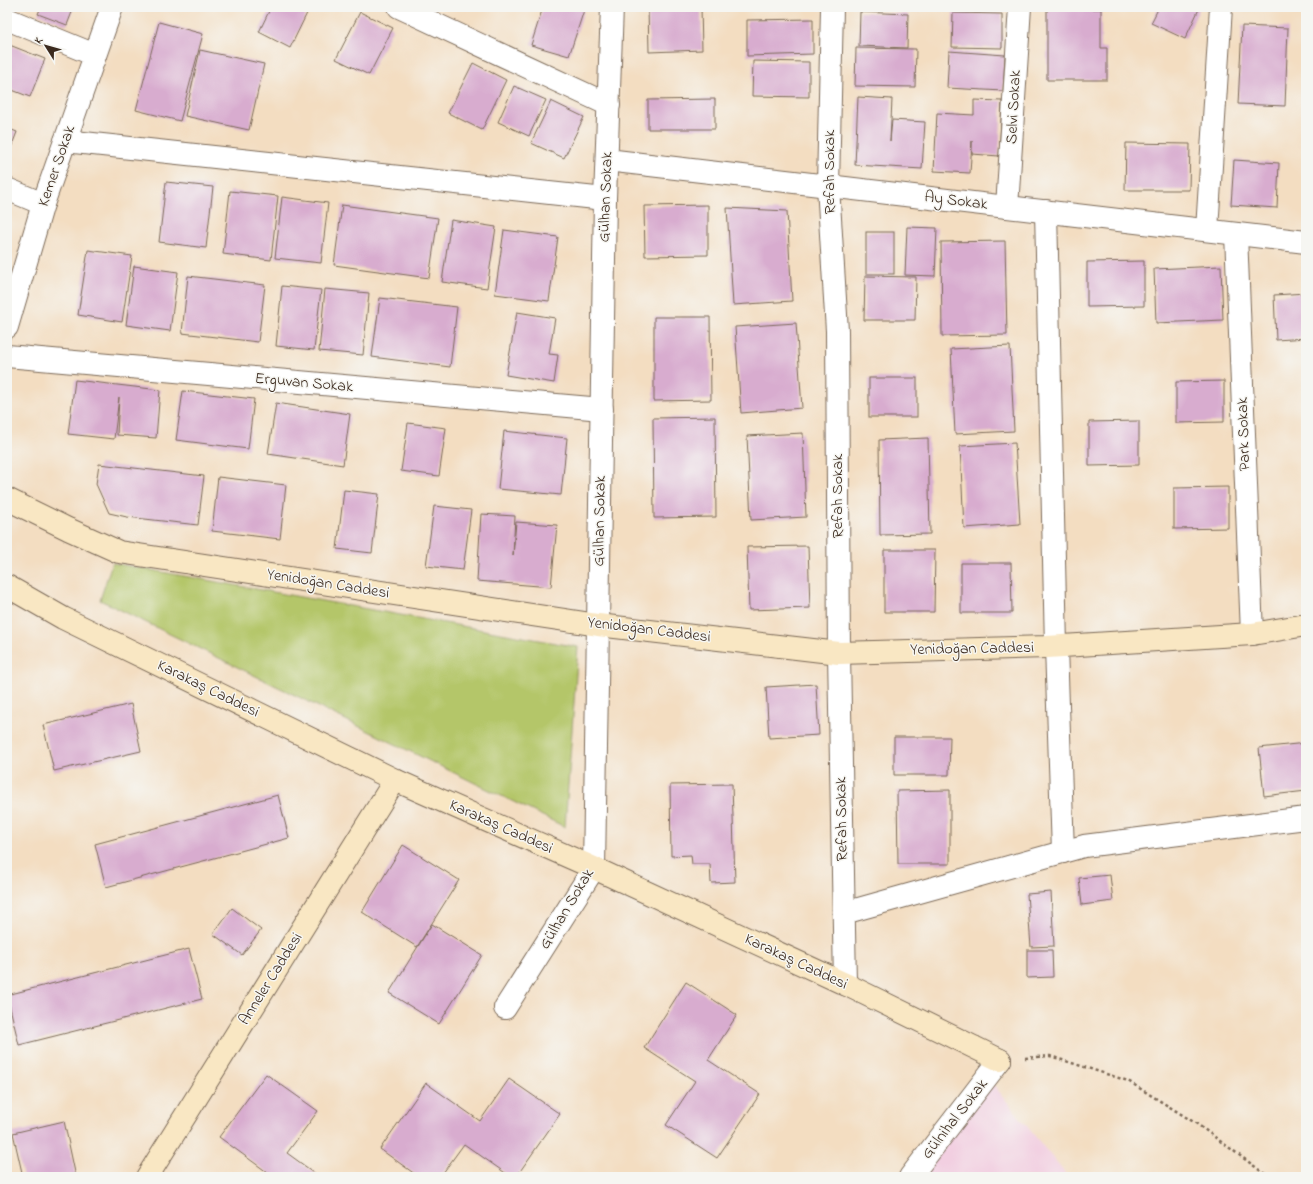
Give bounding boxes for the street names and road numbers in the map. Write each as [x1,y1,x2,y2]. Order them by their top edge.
street label: Selvi Sokak [1000,68,1028,145]
street label: Kemer Sokak [32,121,82,210]
street label: Refah Sokak [818,129,842,214]
street label: Gülhan Sokak [592,150,620,243]
street label: Ay Sokak [923,185,990,217]
street label: Erguvan Sokak [254,367,355,399]
street label: Park Sokak [1231,396,1257,471]
street label: Refah Sokak [826,453,850,538]
street label: Gülhan Sokak [587,474,613,567]
street label: Yenidoğan Caddesi [265,562,391,606]
street label: Yenidoğan Caddesi [586,611,712,649]
street label: Yenidoğan Caddesi [910,636,1034,662]
street label: Karakaş Caddesi [153,654,263,724]
street label: Refah Sokak [829,776,855,861]
street label: Karakaş Caddesi [445,793,557,861]
street label: Gülhan Sokak [533,863,601,954]
street label: Anneler Caddesi [233,928,309,1030]
street label: Karakaş Caddesi [740,928,852,996]
street label: Gülnihal Sokak [916,1073,995,1164]

